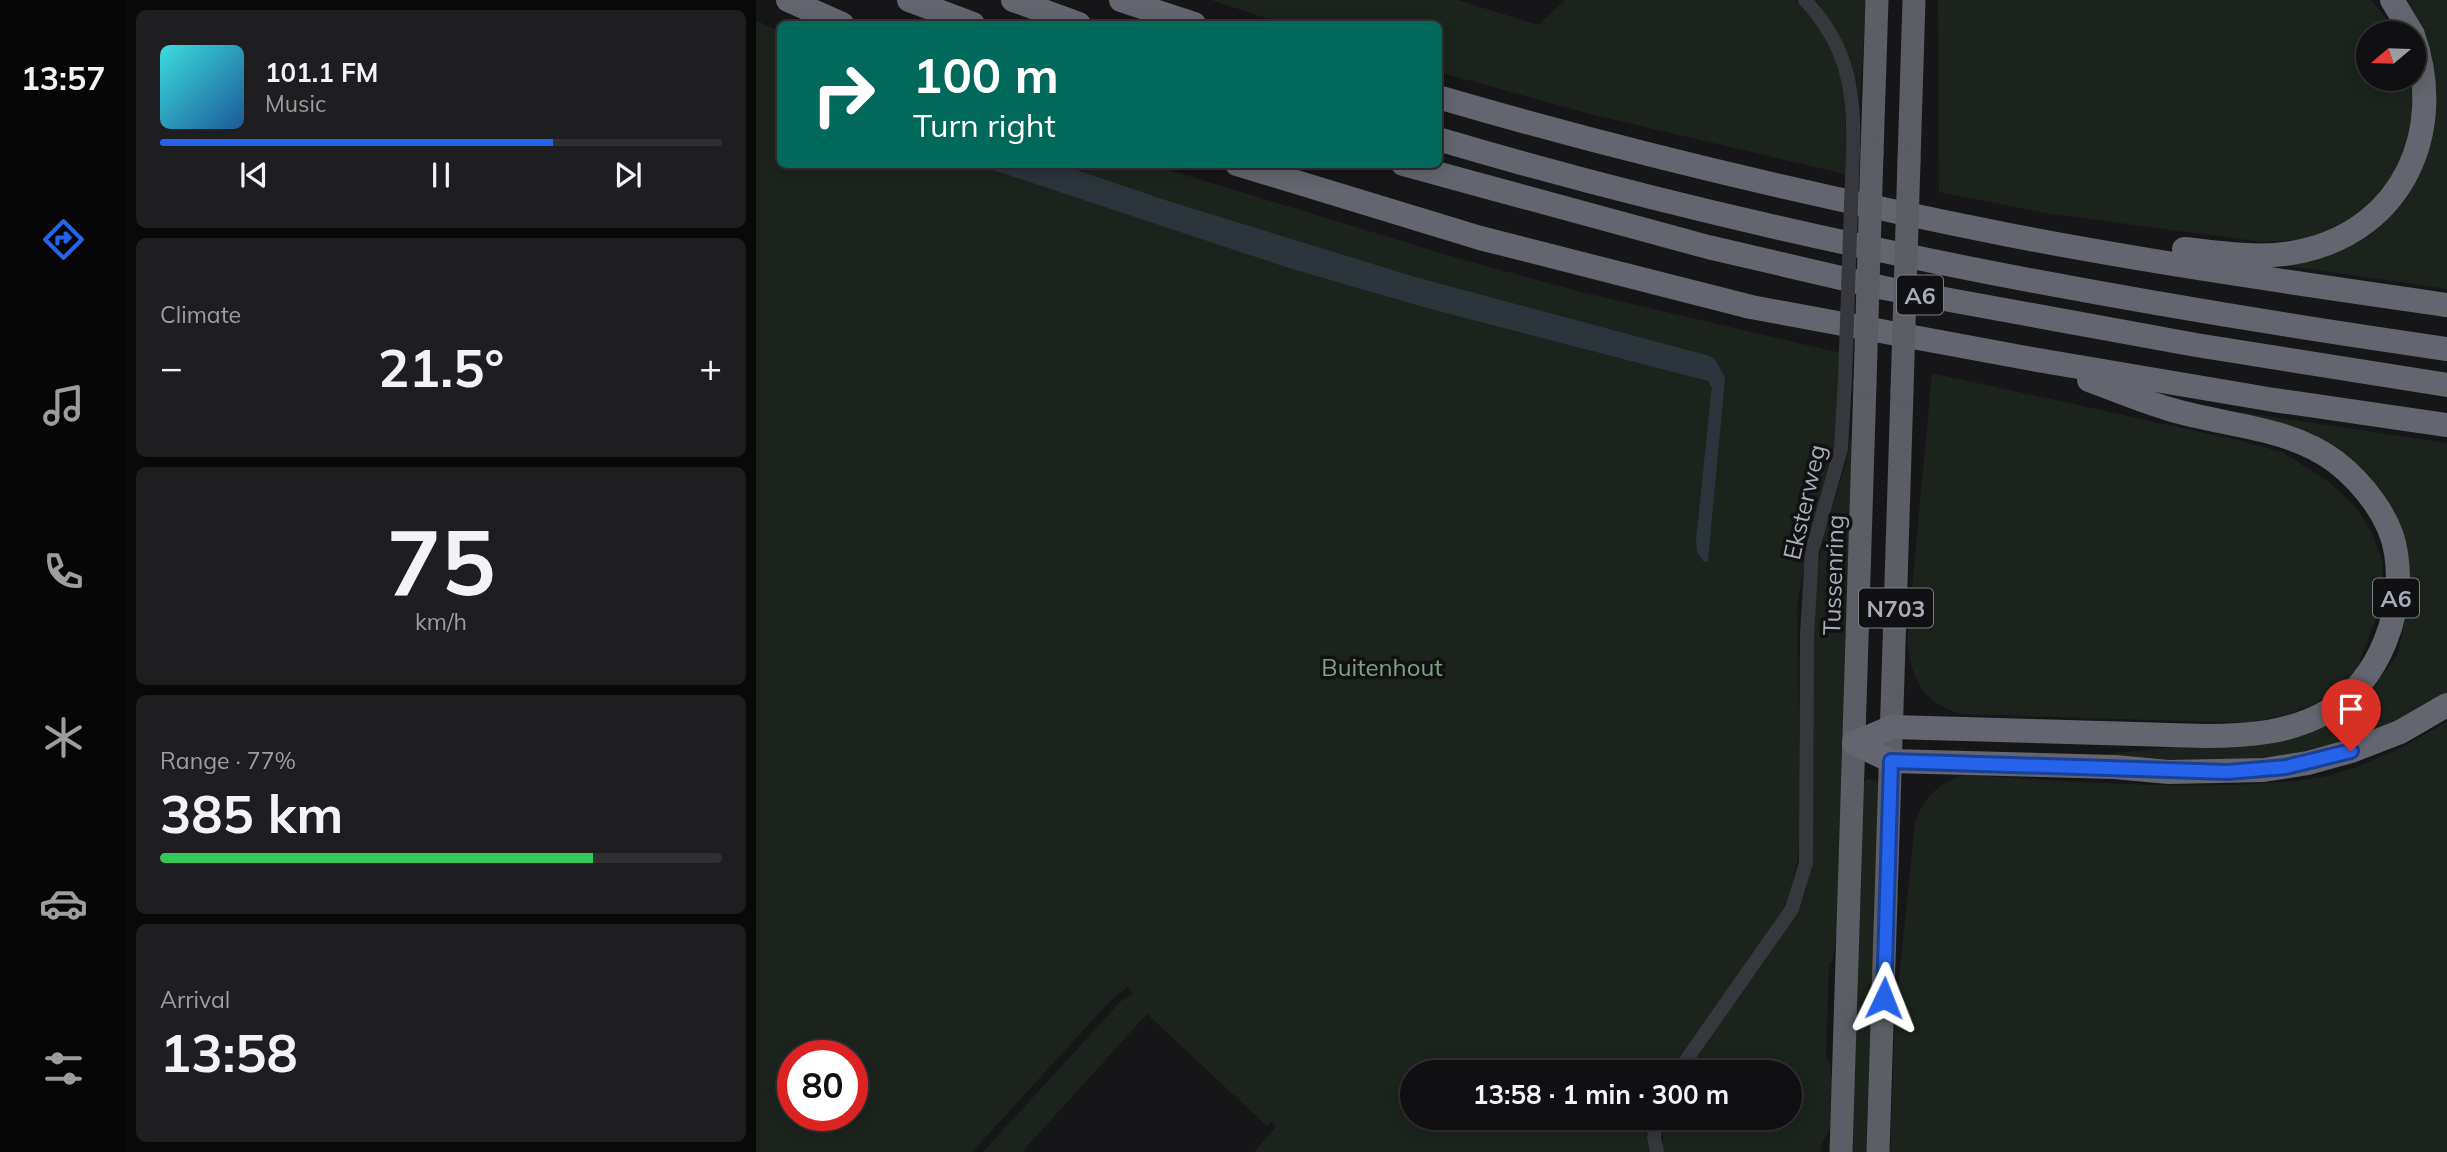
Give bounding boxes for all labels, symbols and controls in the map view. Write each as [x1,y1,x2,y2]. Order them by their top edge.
north arrow [2356,21,2426,91]
map controls [2356,21,2426,91]
text: 100 m [913,44,1059,105]
icon: right [798,49,889,140]
text: 101.1 FM [265,56,378,89]
text: 13:57 [21,58,105,98]
text: Music [265,89,326,118]
text: Turn right [913,105,1056,145]
icon: previous [235,156,273,194]
icon: pause [422,156,460,194]
icon: next [609,156,647,194]
icon: directions [39,215,88,264]
road number: A6 [1897,276,1943,314]
text: Climate [160,300,241,329]
text: 21.5° [378,335,504,400]
text: − [160,343,183,391]
text: + [699,343,722,391]
icon: music [39,381,88,430]
street label: Eksterweg [1776,442,1832,562]
text: 75 [386,504,496,618]
street label: Tussenring [1816,514,1850,636]
icon: phone [39,547,88,596]
road number: A6 [2373,578,2419,618]
road number: N703 [1859,588,1933,628]
text: km/h [415,607,467,636]
park label: Buitenhout [1321,652,1443,682]
pin [2321,679,2381,751]
icon: arrive [2332,690,2370,728]
icon: climate [39,713,88,762]
text: Range · 77% [160,746,296,775]
text: 385 km [160,781,343,846]
icon: car [39,879,88,928]
position arrow [1847,961,1921,1035]
text: Arrival [160,985,230,1014]
text: 13:58 [160,1020,298,1085]
speed limit sign: 80 [777,1040,868,1131]
icon: filters [39,1044,88,1093]
text: 13:58 · 1 min · 300 m [1473,1078,1729,1111]

